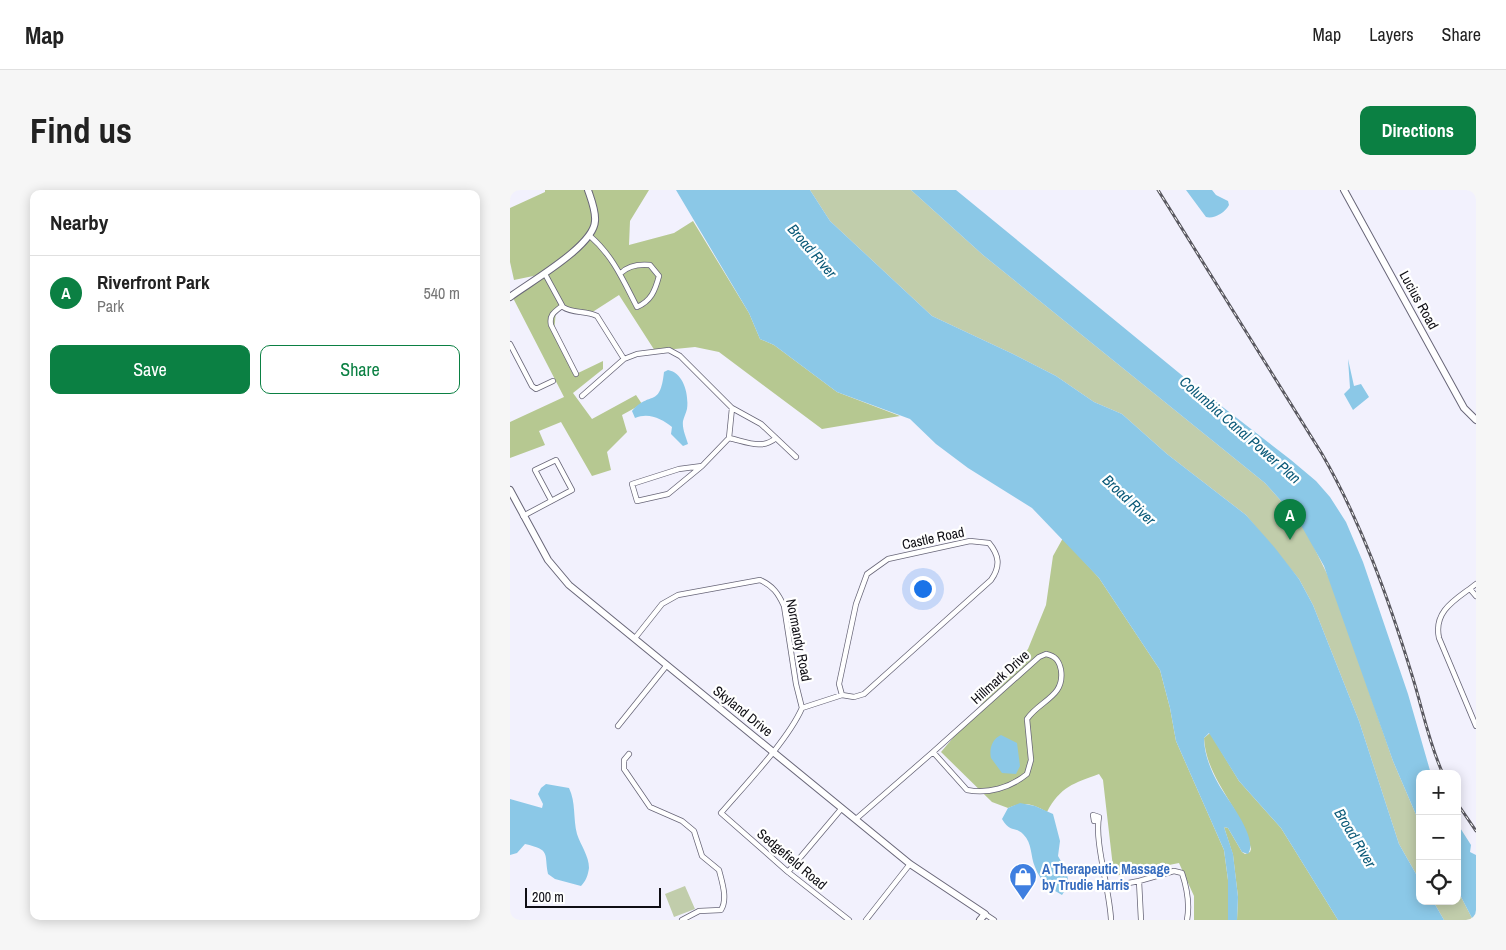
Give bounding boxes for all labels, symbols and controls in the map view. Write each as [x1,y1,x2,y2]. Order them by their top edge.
text: Map [25,19,64,51]
text: Map [1313,22,1341,47]
text: Layers [1369,22,1414,47]
text: Share [1442,22,1481,47]
button: Directions [1360,106,1476,155]
text: Find us [30,107,132,154]
text: Nearby [50,208,108,237]
water label: Broad River [783,219,842,283]
street label: Lucius Road [1396,267,1442,333]
text: Riverfront Park [97,269,210,295]
text: A [61,282,71,304]
text: 540 m [424,282,460,304]
text: Park [97,295,124,317]
button: Save [50,345,250,394]
button: Share [260,345,460,394]
water label: Columbia Canal Power Plan [1175,371,1306,488]
water label: Broad River [1098,470,1161,530]
pin: A [1274,499,1306,540]
street label: Castle Road [900,523,966,553]
your location [910,576,936,602]
street label: Normandy Road [782,597,816,683]
street label: Hillmark Drive [967,646,1033,708]
street label: Skyland Drive [710,682,776,740]
map controls [1416,770,1461,905]
button: + [1416,770,1461,815]
water label: Broad River [1330,804,1382,872]
button: − [1416,815,1461,860]
street label: Sedgefield Road [753,825,831,893]
place label: A Therapeutic Massage by Trudie Harris [1042,860,1170,894]
button: locate [1416,860,1461,905]
shop icon: A Therapeutic Massage by Trudie Harris [1008,862,1038,901]
scale bar [525,885,661,908]
text: 200 m [532,888,564,906]

